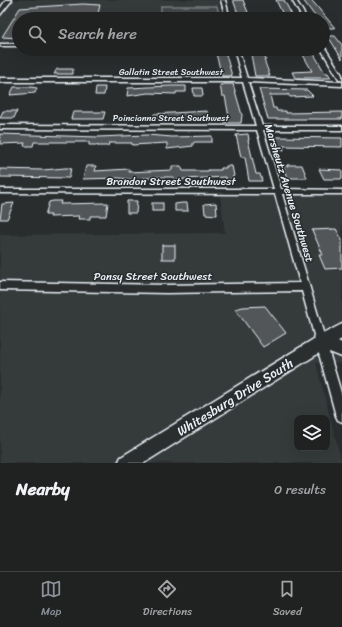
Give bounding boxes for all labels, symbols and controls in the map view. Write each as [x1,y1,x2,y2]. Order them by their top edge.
search box [12,12,330,56]
text: Search here [58,21,137,47]
icon: search [26,23,48,45]
street label: Gallatin Street Southwest [119,64,223,80]
street label: Poincianna Street Southwest [113,110,230,126]
street label: Marsheutz Avenue Southwest [259,121,319,265]
street label: Brandon Street Southwest [106,172,236,191]
street label: Pansy Street Southwest [94,267,212,286]
street label: Whitesburg Drive South [172,352,298,442]
map controls [294,415,330,451]
button: layers [294,415,330,451]
text: Nearby [16,474,70,504]
text: 0 results [274,478,326,501]
tab: Map [40,578,62,621]
tab: Directions [143,578,192,621]
tab: Saved [273,578,302,621]

